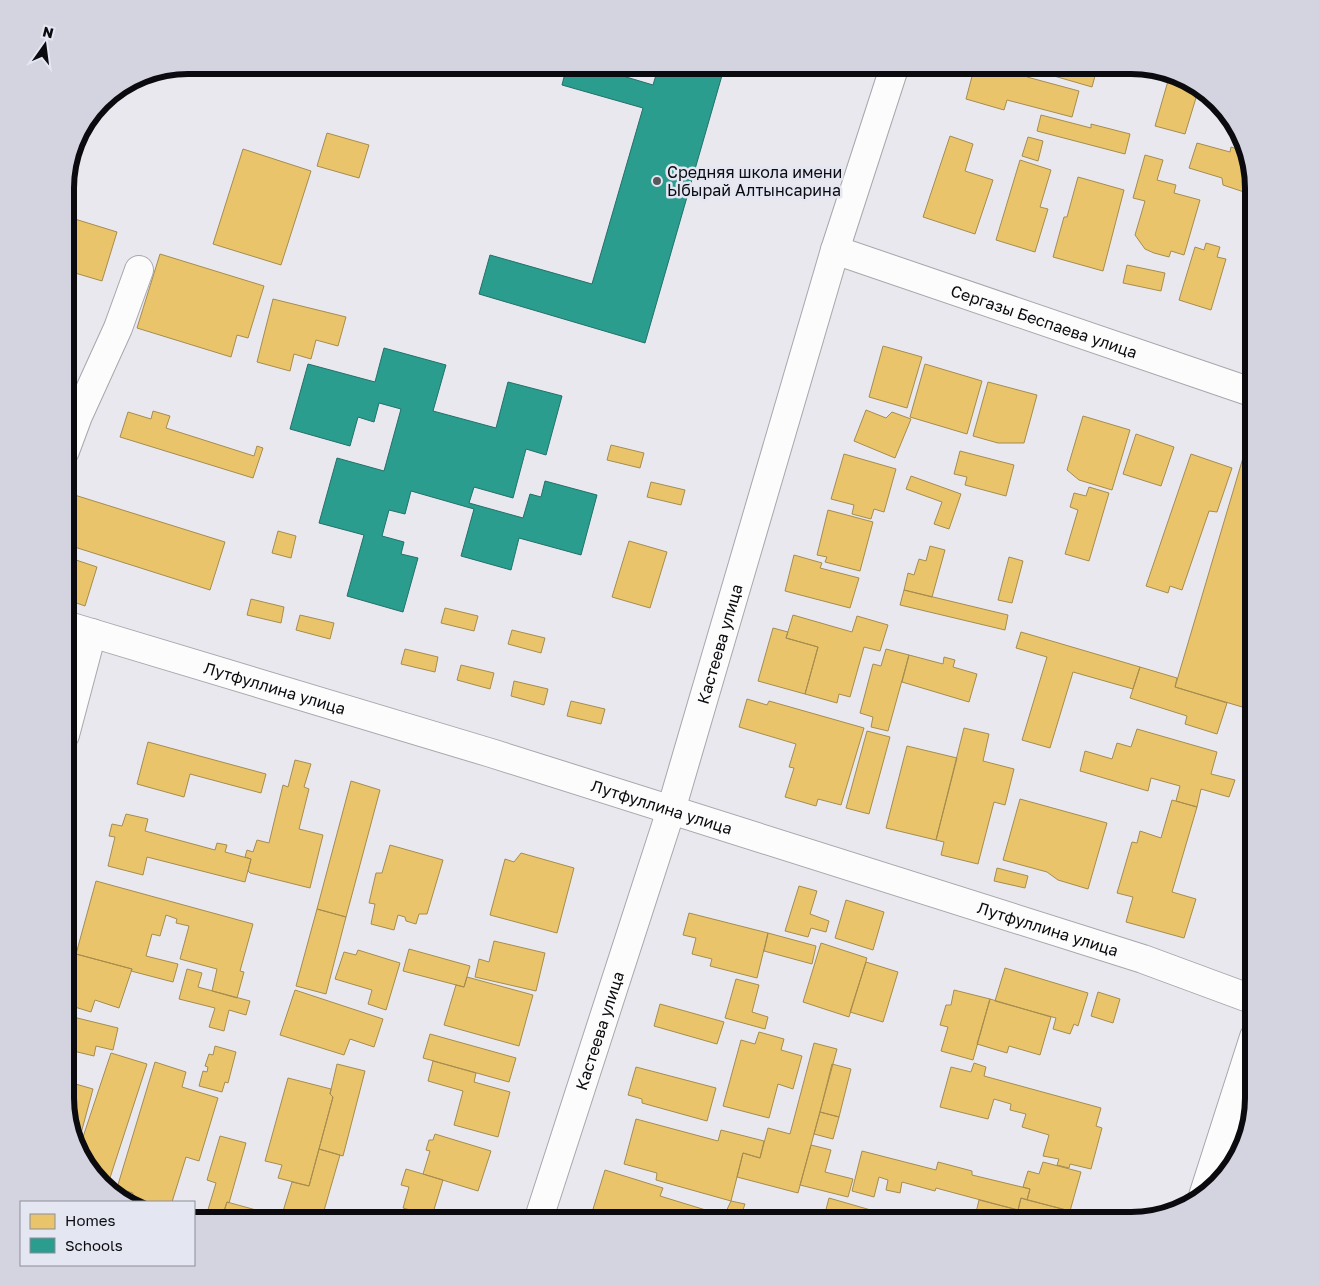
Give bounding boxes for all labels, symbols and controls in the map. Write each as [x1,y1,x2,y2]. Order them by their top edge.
north arrow [20,20,70,70]
text: N [41,22,55,41]
place label: Средняя школа имени Ыбырай Алтынсарина [667,162,842,200]
marker: Средняя школа имени Ыбырай Алтынсарина [651,175,663,187]
street label: Сергазы Беспаева улица [948,280,1140,362]
street label: Кастеева улица [693,582,747,706]
street label: Лутфуллина улица [202,657,348,719]
street label: Лутфуллина улица [589,775,735,839]
street label: Лутфуллина улица [975,897,1121,961]
street label: Кастеева улица [571,969,628,1093]
legend [20,1201,195,1266]
text: Homes [65,1211,115,1229]
text: Schools [65,1236,123,1254]

